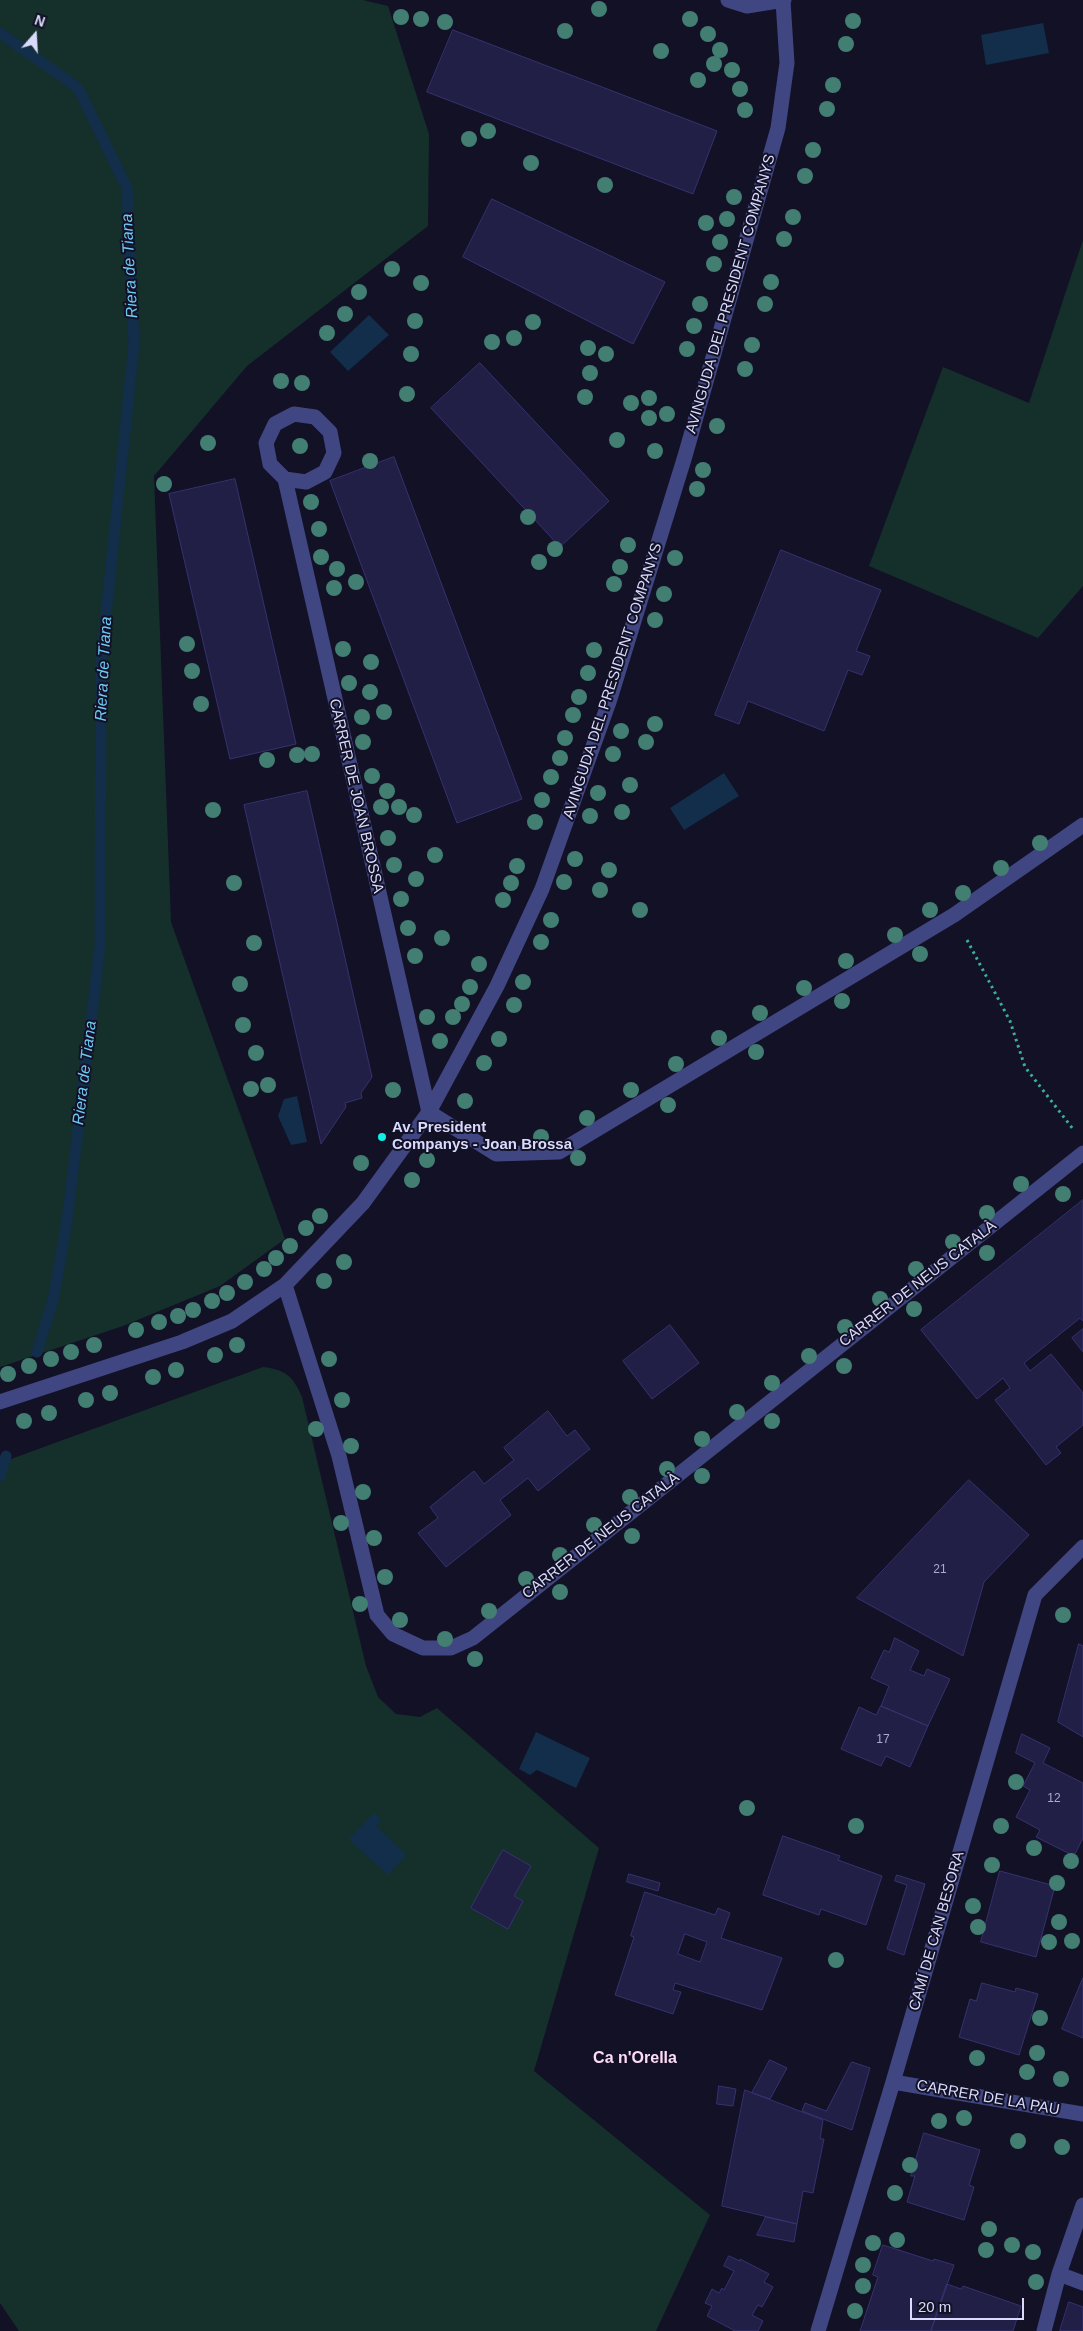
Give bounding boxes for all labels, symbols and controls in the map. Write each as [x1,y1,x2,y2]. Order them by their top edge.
north arrow [10,10,60,60]
text: N [32,12,47,30]
street label: AVINGUDA DEL PRESIDENT COMPANYS [682,152,780,436]
water label: Riera de Tiana [118,213,142,319]
street label: AVINGUDA DEL PRESIDENT COMPANYS [560,541,666,821]
water label: Riera de Tiana [92,616,116,722]
street label: CARRER DE JOAN BROSSA [325,697,387,895]
water label: Riera de Tiana [69,1020,101,1126]
place label: Av. President Companys - Joan Brossa [392,1119,572,1154]
marker: Av. President Companys - Joan Brossa [376,1131,388,1143]
street label: CARRER DE NEUS CATALÀ [836,1217,1000,1351]
street label: CARRER DE NEUS CATALÀ [519,1469,683,1603]
house number: 21 [933,1563,947,1577]
house number: 17 [876,1733,890,1747]
house number: 12 [1047,1792,1061,1806]
street label: CAMÍ DE CAN BESORA [906,1849,968,2013]
district label: Ca n'Orella [593,2049,677,2069]
street label: CARRER DE LA PAU [915,2077,1061,2119]
scale bar [913,2288,1027,2320]
text: 20 m [918,2298,951,2315]

